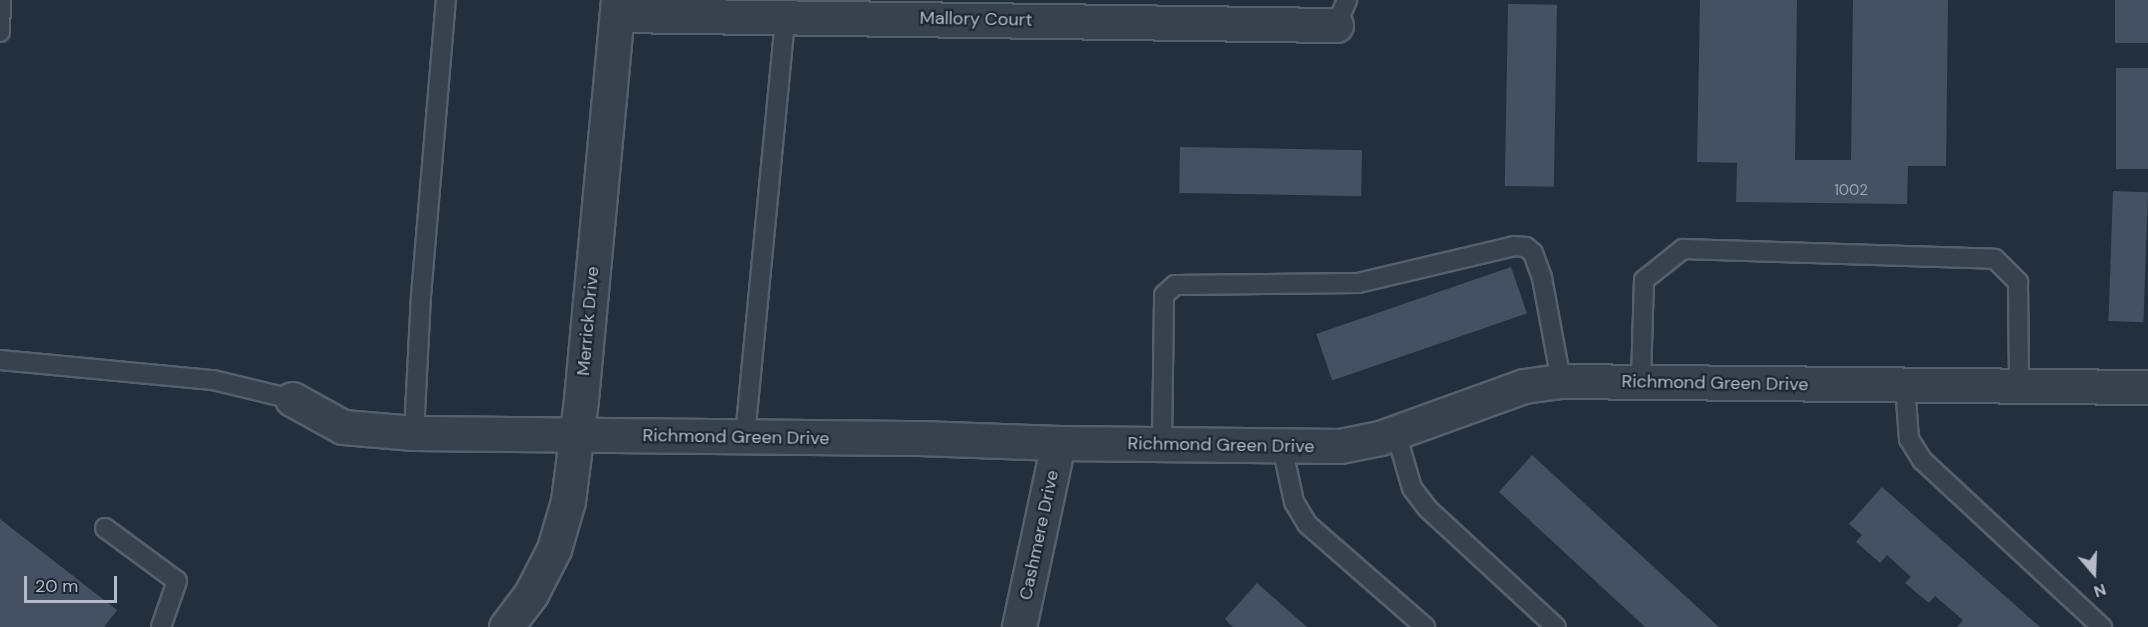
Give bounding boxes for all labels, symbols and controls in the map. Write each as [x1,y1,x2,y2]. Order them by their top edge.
street label: Mallory Court [919,7,1033,31]
house number: 1002 [1834,182,1868,200]
street label: Merrick Drive [572,265,604,377]
street label: Richmond Green Drive [1621,371,1809,395]
street label: Richmond Green Drive [642,425,830,449]
street label: Richmond Green Drive [1127,433,1315,457]
street label: Cashmere Drive [1015,468,1063,602]
north arrow [2064,543,2124,603]
scale bar [27,564,120,602]
text: 20 m [35,574,78,598]
text: N [2091,579,2109,602]

